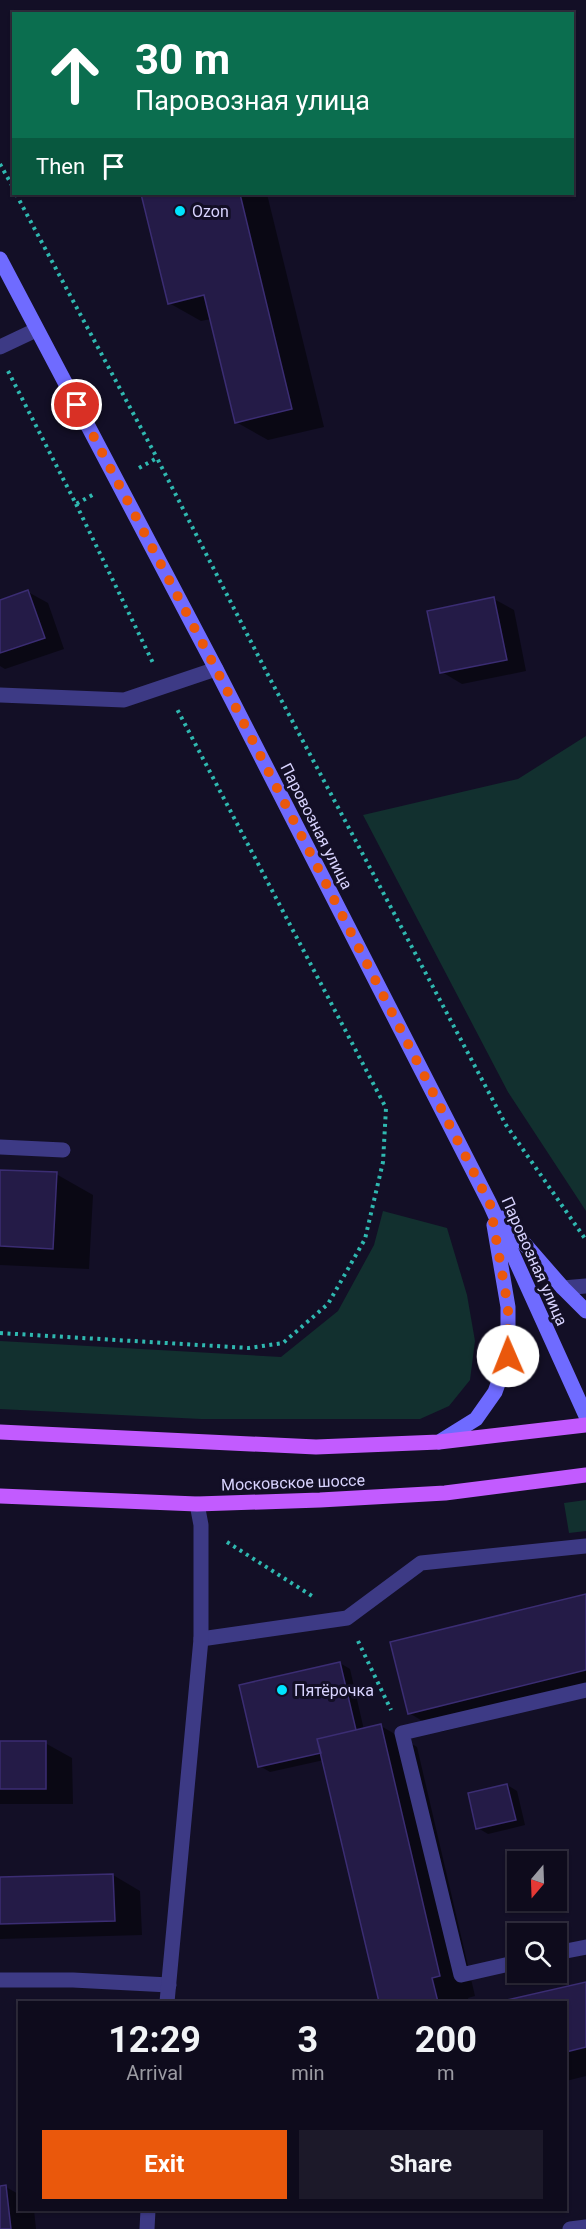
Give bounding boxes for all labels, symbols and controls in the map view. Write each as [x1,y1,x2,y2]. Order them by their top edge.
text: 30 m [135,35,230,84]
icon: ahead [36,36,114,114]
text: Паровозная улица [135,85,370,117]
icon: arrive [97,150,130,183]
text: Then [36,154,85,179]
place label: Ozon [192,202,229,221]
marker: Ozon [173,204,187,218]
pin [51,379,102,430]
icon: arrive [60,388,93,421]
street label: Паровозная улица [276,760,357,893]
street label: Паровозная улица [498,1194,572,1329]
position arrow [476,1324,540,1388]
street label: Московское шоссе [221,1470,365,1495]
place label: Пятёрочка [294,1681,374,1700]
marker: Пятёрочка [275,1683,289,1697]
north arrow [507,1851,567,1911]
map controls [507,1851,567,1983]
button: search [507,1923,567,1983]
text: 12:29 [108,2019,201,2061]
text: 3 [298,2019,318,2061]
text: 200 [415,2019,477,2061]
text: Arrival [126,2061,183,2085]
text: min [291,2061,325,2085]
text: m [437,2061,455,2085]
button: Exit [42,2130,287,2199]
button: Share [299,2130,543,2199]

